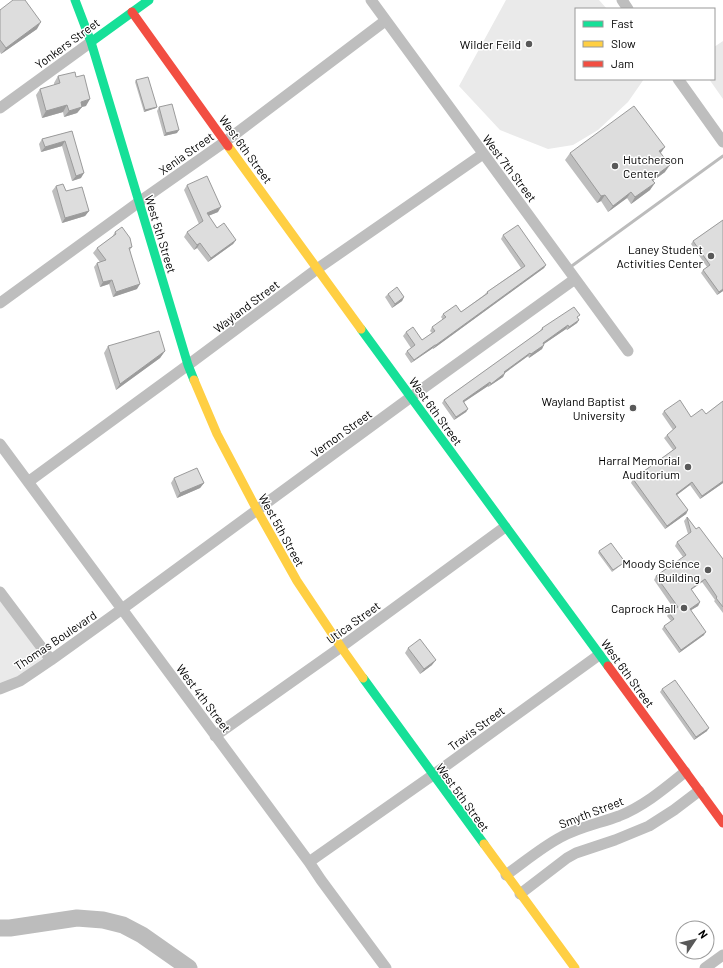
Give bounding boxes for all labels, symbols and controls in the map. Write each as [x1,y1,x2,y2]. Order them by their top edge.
legend [575,8,715,80]
street label: Yonkers Street [32,15,102,71]
text: Fast [611,16,634,30]
text: Slow [611,36,636,50]
place label: Wilder Feild [460,37,521,51]
marker: Wilder Feild [524,39,534,49]
text: Jam [611,56,634,70]
street label: West 6th Street [217,112,275,186]
street label: Xenia Street [156,129,216,177]
street label: West 7th Street [480,132,540,204]
place label: Hutcherson Center [623,152,684,180]
marker: Hutcherson Center [610,161,620,171]
street label: West 5th Street [142,193,180,275]
place label: Laney Student Activities Center [616,242,704,270]
marker: Laney Student Activities Center [706,251,716,261]
street label: Wayland Street [210,277,282,335]
street label: West 6th Street [407,374,465,448]
place label: Wayland Baptist University [541,394,625,422]
marker: Wayland Baptist University [628,403,638,413]
street label: Vernon Street [308,406,374,460]
place label: Harral Memorial Auditorium [598,453,680,481]
marker: Harral Memorial Auditorium [683,462,693,472]
street label: West 5th Street [256,491,308,569]
place label: Moody Science Building [622,556,700,584]
marker: Moody Science Building [703,565,713,575]
street label: Utica Street [324,598,382,646]
place label: Caprock Hall [611,601,676,615]
marker: Caprock Hall [679,603,689,613]
street label: Thomas Boulevard [11,607,99,673]
street label: West 6th Street [599,636,657,710]
street label: West 4th Street [174,661,234,735]
street label: Travis Street [445,703,507,753]
street label: West 5th Street [434,760,492,834]
street label: Smyth Street [557,793,625,831]
north arrow [675,920,715,960]
text: N [696,927,711,941]

